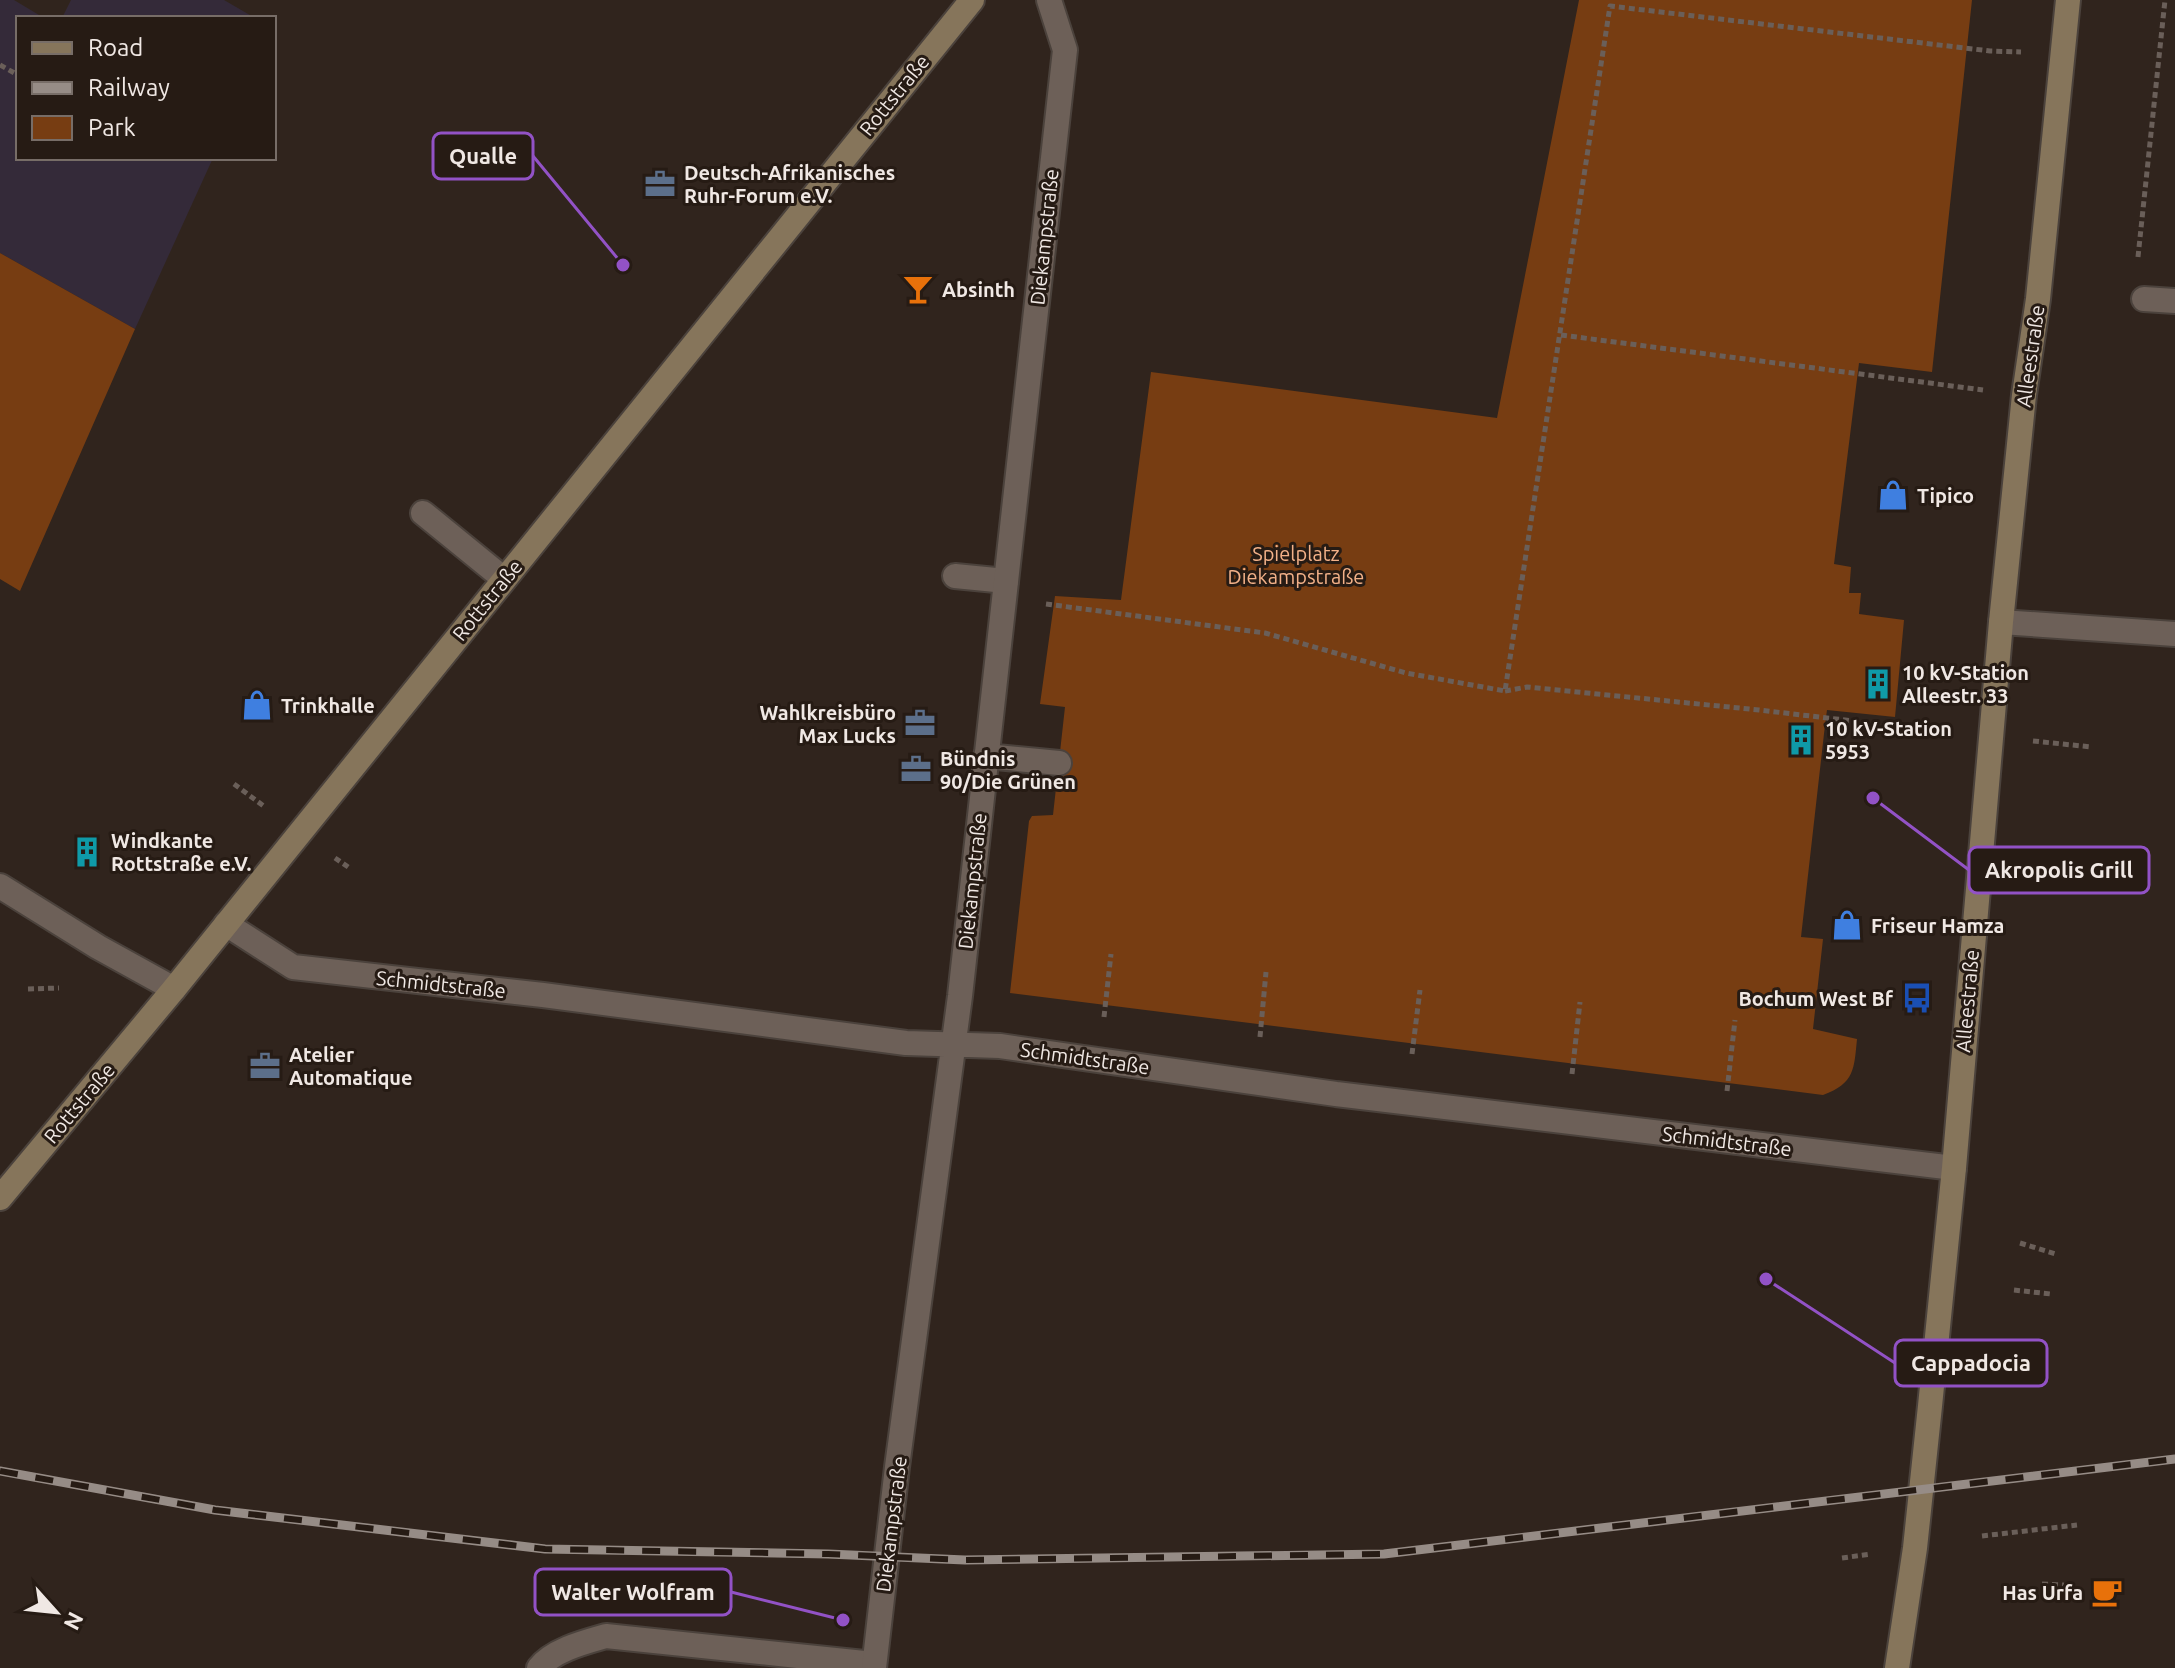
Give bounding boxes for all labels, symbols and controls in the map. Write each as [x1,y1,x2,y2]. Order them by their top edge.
legend [16,16,276,160]
text: Road [88,34,143,61]
street label: Rottstraße [854,50,934,140]
text: Railway [88,74,170,101]
text: Park [88,114,136,141]
callout: Qualle [433,133,533,179]
text: Qualle [449,143,517,168]
place label: Deutsch-Afrikanisches Ruhr-Forum e.V. [684,161,895,207]
office icon: Deutsch-Afrikanisches Ruhr-Forum e.V. [643,167,677,201]
street label: Diekampstraße [1025,168,1063,306]
bar icon: Absinth [901,272,935,306]
place label: Absinth [942,278,1015,301]
street label: Alleestraße [2011,303,2049,409]
shop icon: Tipico [1876,478,1910,512]
place label: Tipico [1917,484,1974,507]
park label: Spielplatz Diekampstraße [1228,542,1364,588]
street label: Rottstraße [447,555,527,645]
place label: 10 kV-Station Alleestr. 33 [1902,661,2029,707]
building icon: 10 kV-Station Alleestr. 33 [1861,667,1895,701]
shop icon: Trinkhalle [240,688,274,722]
place label: Trinkhalle [281,694,375,717]
place label: Wahlkreisbüro Max Lucks [759,701,896,747]
office icon: Wahlkreisbüro Max Lucks [903,706,937,740]
place label: 10 kV-Station 5953 [1825,717,1952,763]
building icon: 10 kV-Station 5953 [1784,723,1818,757]
place label: Bündnis 90/Die Grünen [940,747,1076,793]
office icon: Bündnis 90/Die Grünen [899,752,933,786]
street label: Diekampstraße [953,812,991,950]
place label: Windkante Rottstraße e.V. [111,829,252,875]
building icon: Windkante Rottstraße e.V. [70,835,104,869]
callout: Akropolis Grill [1969,847,2149,893]
text: Akropolis Grill [1985,857,2134,882]
shop icon: Friseur Hamza [1830,908,1864,942]
place label: Friseur Hamza [1871,914,2004,937]
street label: Alleestraße [1951,949,1983,1053]
street label: Schmidtstraße [375,966,507,1002]
bus stop icon: Bochum West Bf [1900,981,1934,1015]
place label: Bochum West Bf [1738,987,1894,1010]
street label: Schmidtstraße [1019,1038,1151,1078]
place label: Atelier Automatique [289,1043,413,1089]
office icon: Atelier Automatique [248,1049,282,1083]
street label: Rottstraße [39,1058,119,1148]
street label: Schmidtstraße [1661,1122,1793,1160]
callout: Cappadocia [1895,1340,2047,1386]
text: Cappadocia [1911,1350,2031,1375]
street label: Diekampstraße [871,1455,911,1593]
callout: Walter Wolfram [535,1569,731,1615]
north arrow [16,1572,96,1652]
cafe icon: Has Urfa [2090,1575,2124,1609]
text: Walter Wolfram [551,1579,715,1604]
place label: Has Urfa [2002,1581,2083,1604]
text: N [59,1608,89,1634]

